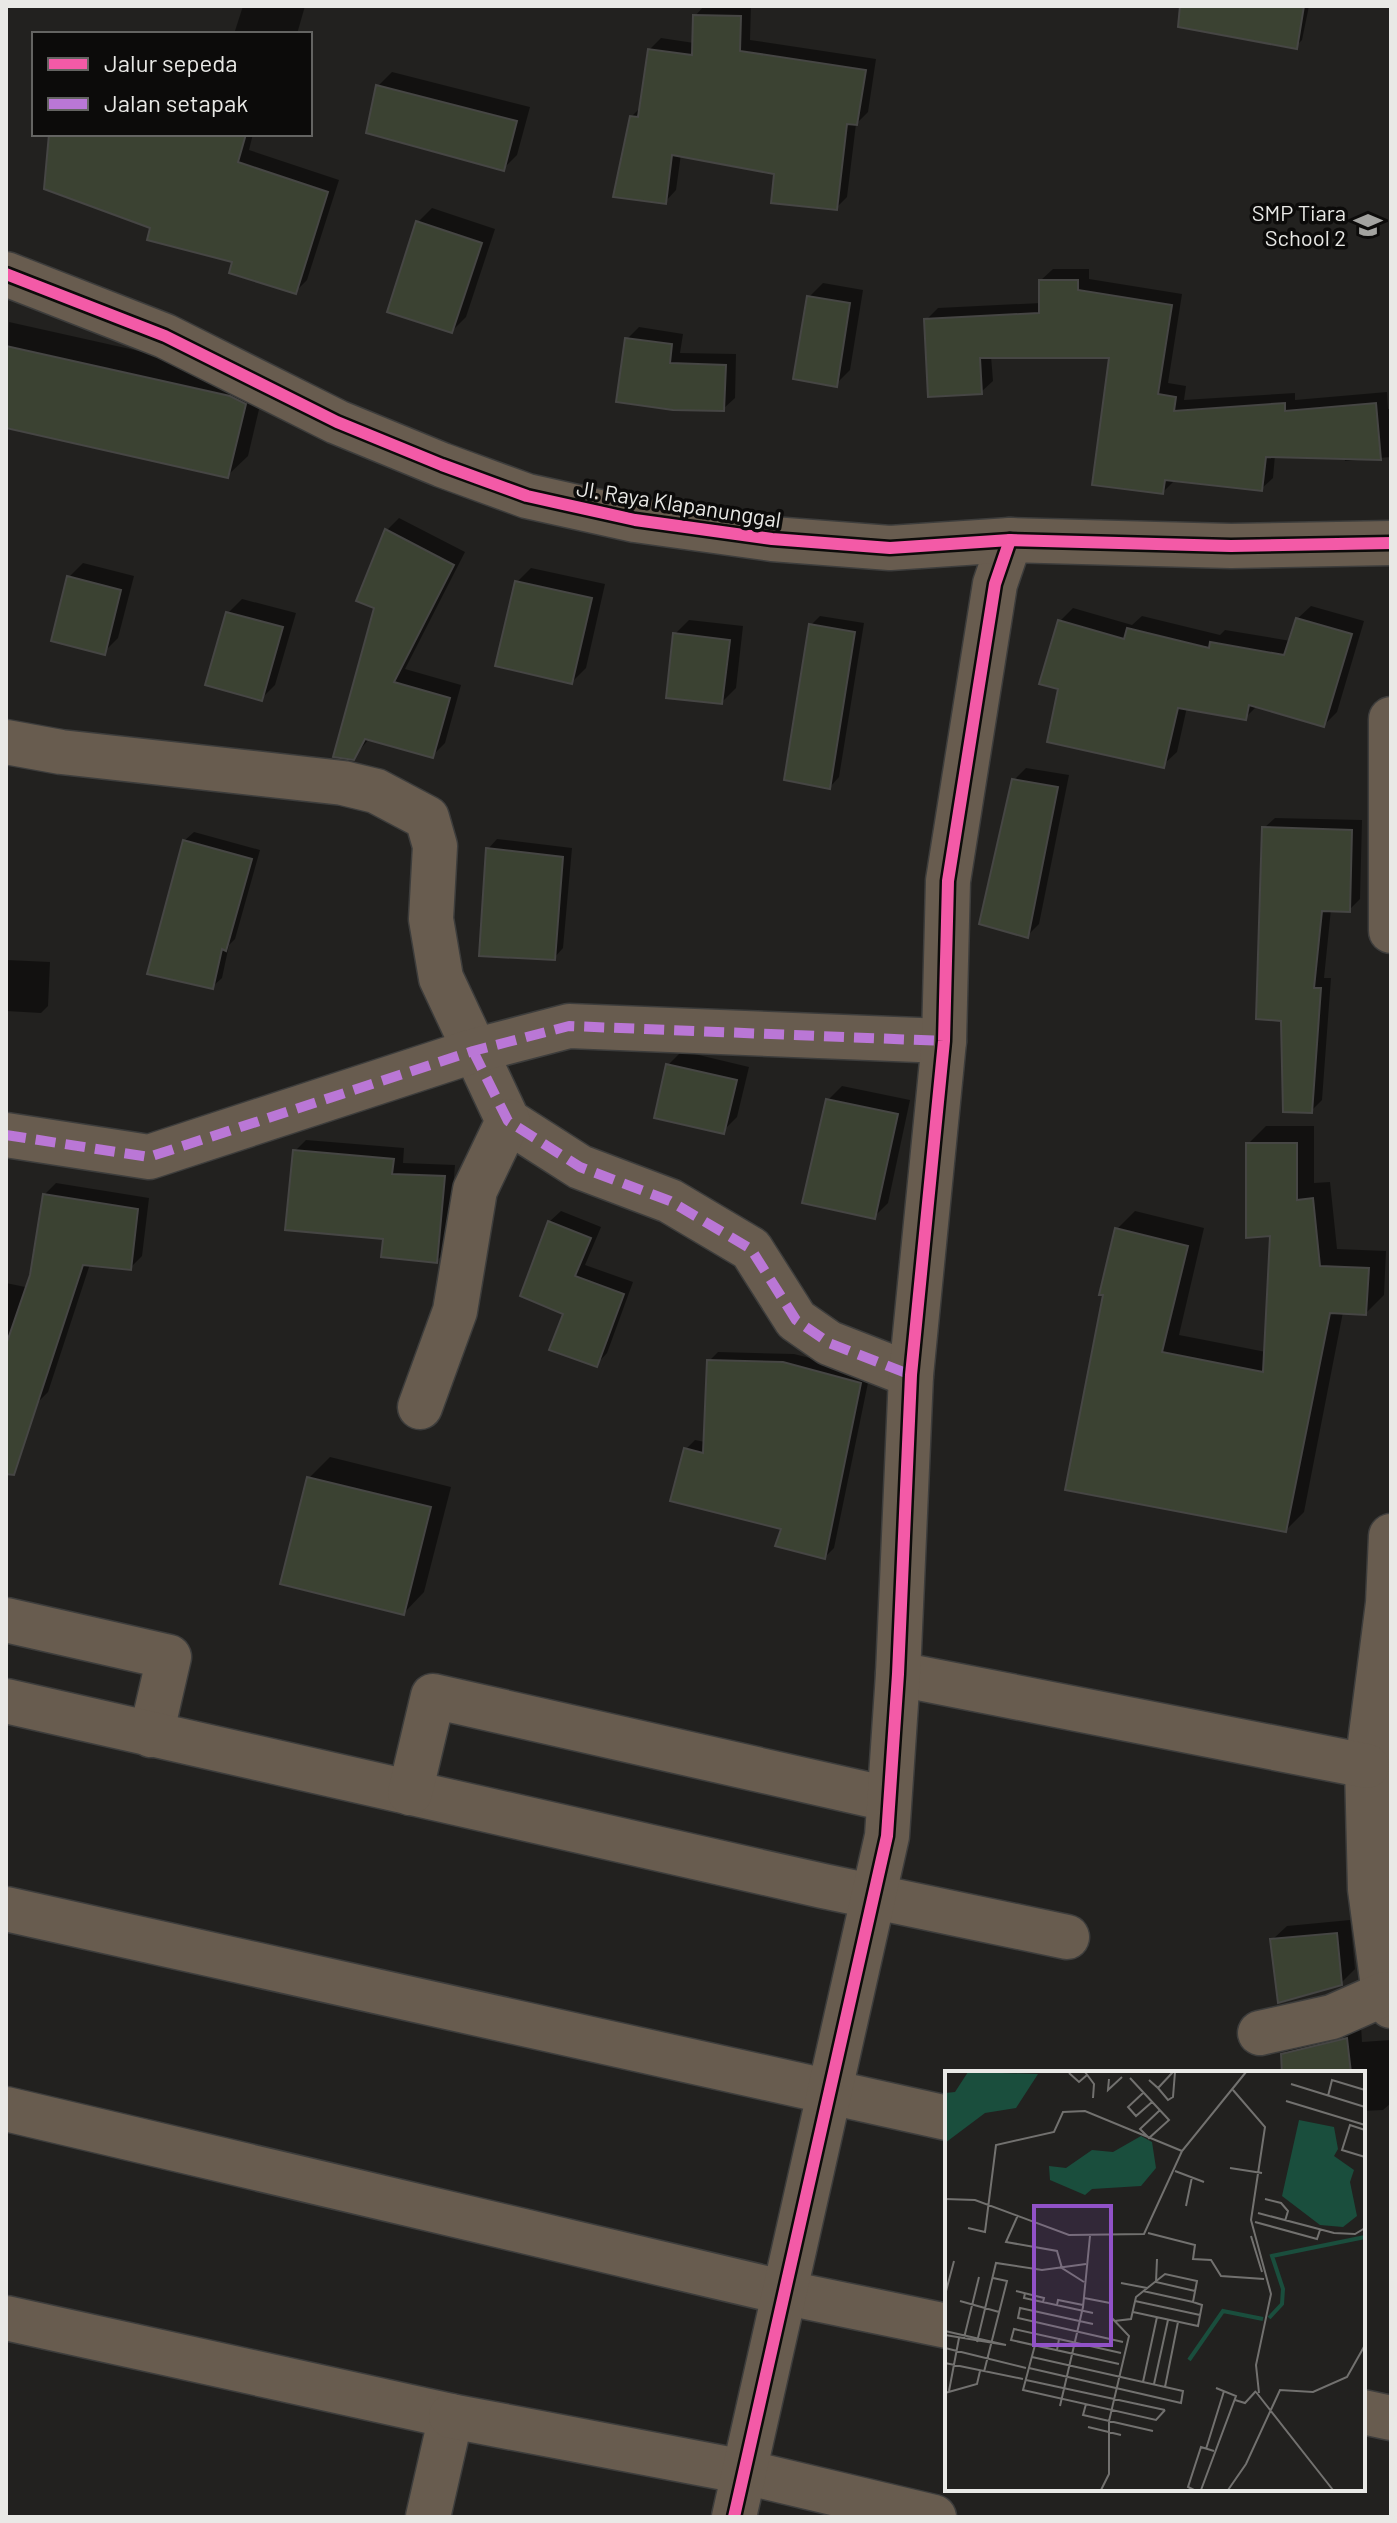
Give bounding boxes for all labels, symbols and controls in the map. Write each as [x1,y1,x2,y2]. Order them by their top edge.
legend [32,32,312,136]
text: Jalur sepeda [104,48,238,77]
text: Jalan setapak [104,88,248,117]
place label: SMP Tiara School 2 [1252,199,1346,250]
school or university icon: SMP Tiara School 2 [1353,210,1383,240]
street label: Jl. Raya Klapanunggal [575,474,783,532]
inset map [945,2071,1365,2491]

